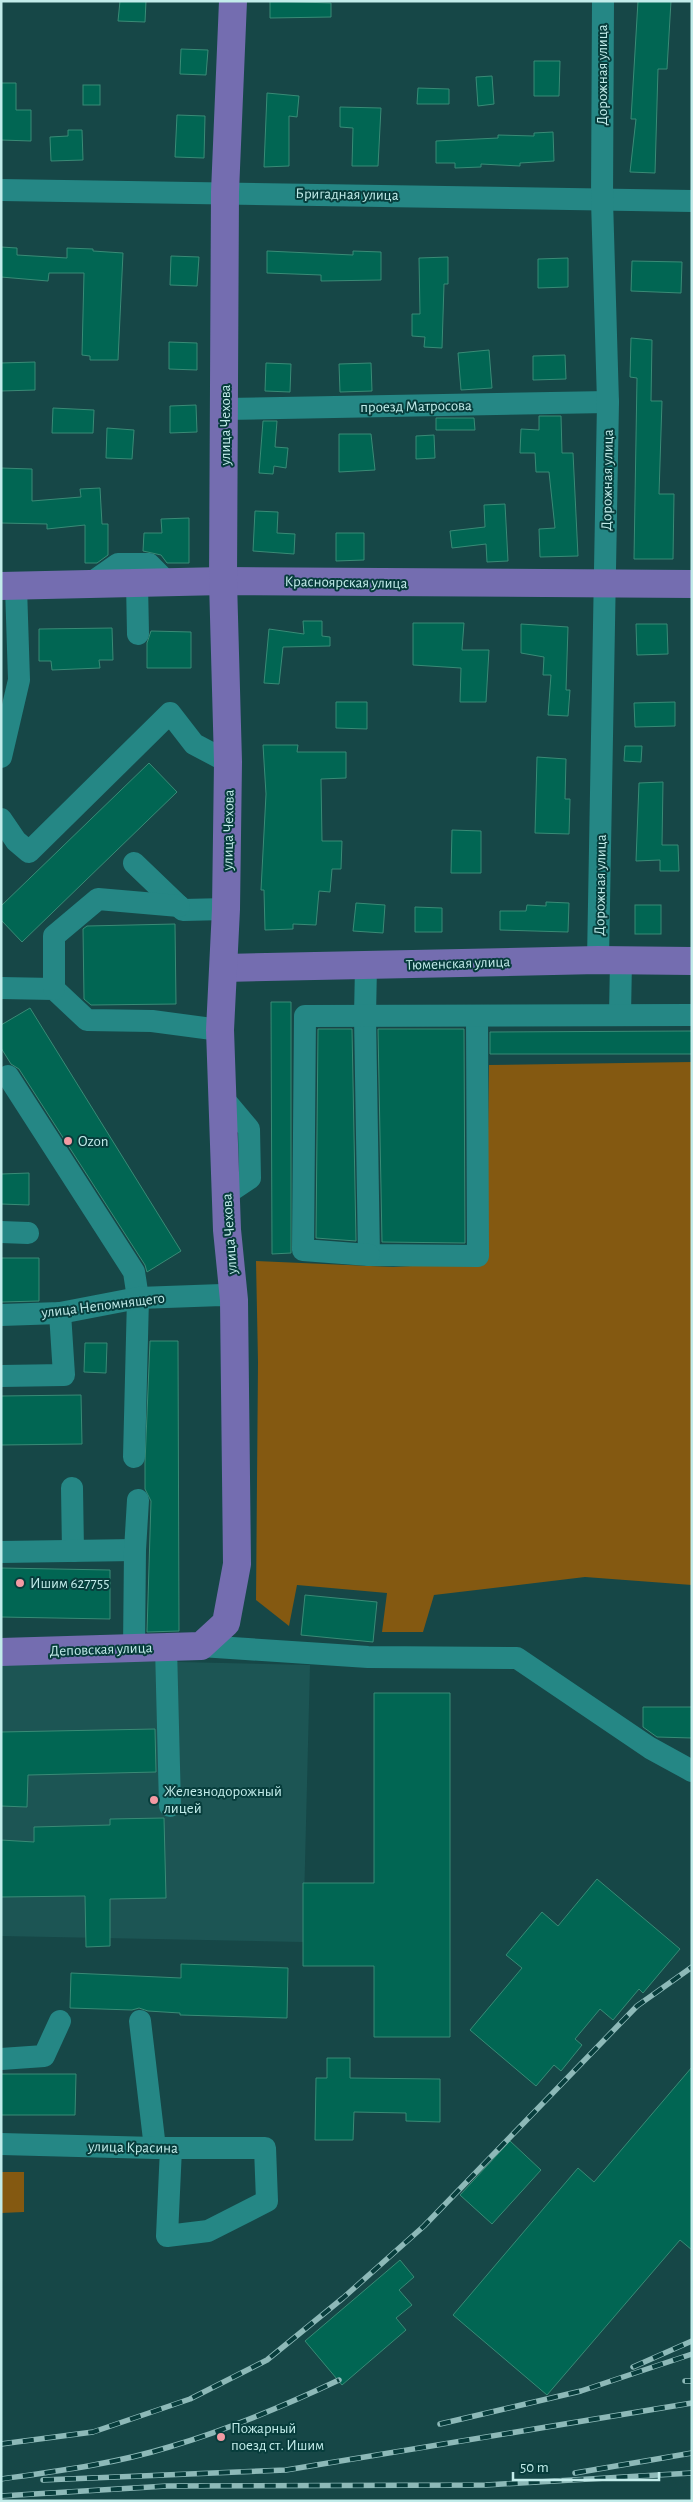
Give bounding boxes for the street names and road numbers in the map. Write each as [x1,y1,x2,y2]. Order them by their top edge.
street label: Дорожная улица [595,24,610,126]
street label: Бригадная улица [295,186,399,203]
street label: улица Чехова [218,384,233,466]
street label: проезд Матросова [360,398,472,415]
street label: Дорожная улица [599,429,616,531]
street label: Красноярская улица [284,574,408,591]
street label: улица Чехова [220,789,237,872]
street label: Дорожная улица [592,834,609,936]
street label: Тюменская улица [405,954,511,973]
street label: улица Чехова [219,1193,240,1276]
street label: улица Непомнящего [40,1290,166,1321]
street label: Деповская улица [49,1640,153,1659]
street label: улица Красина [87,2139,178,2156]

